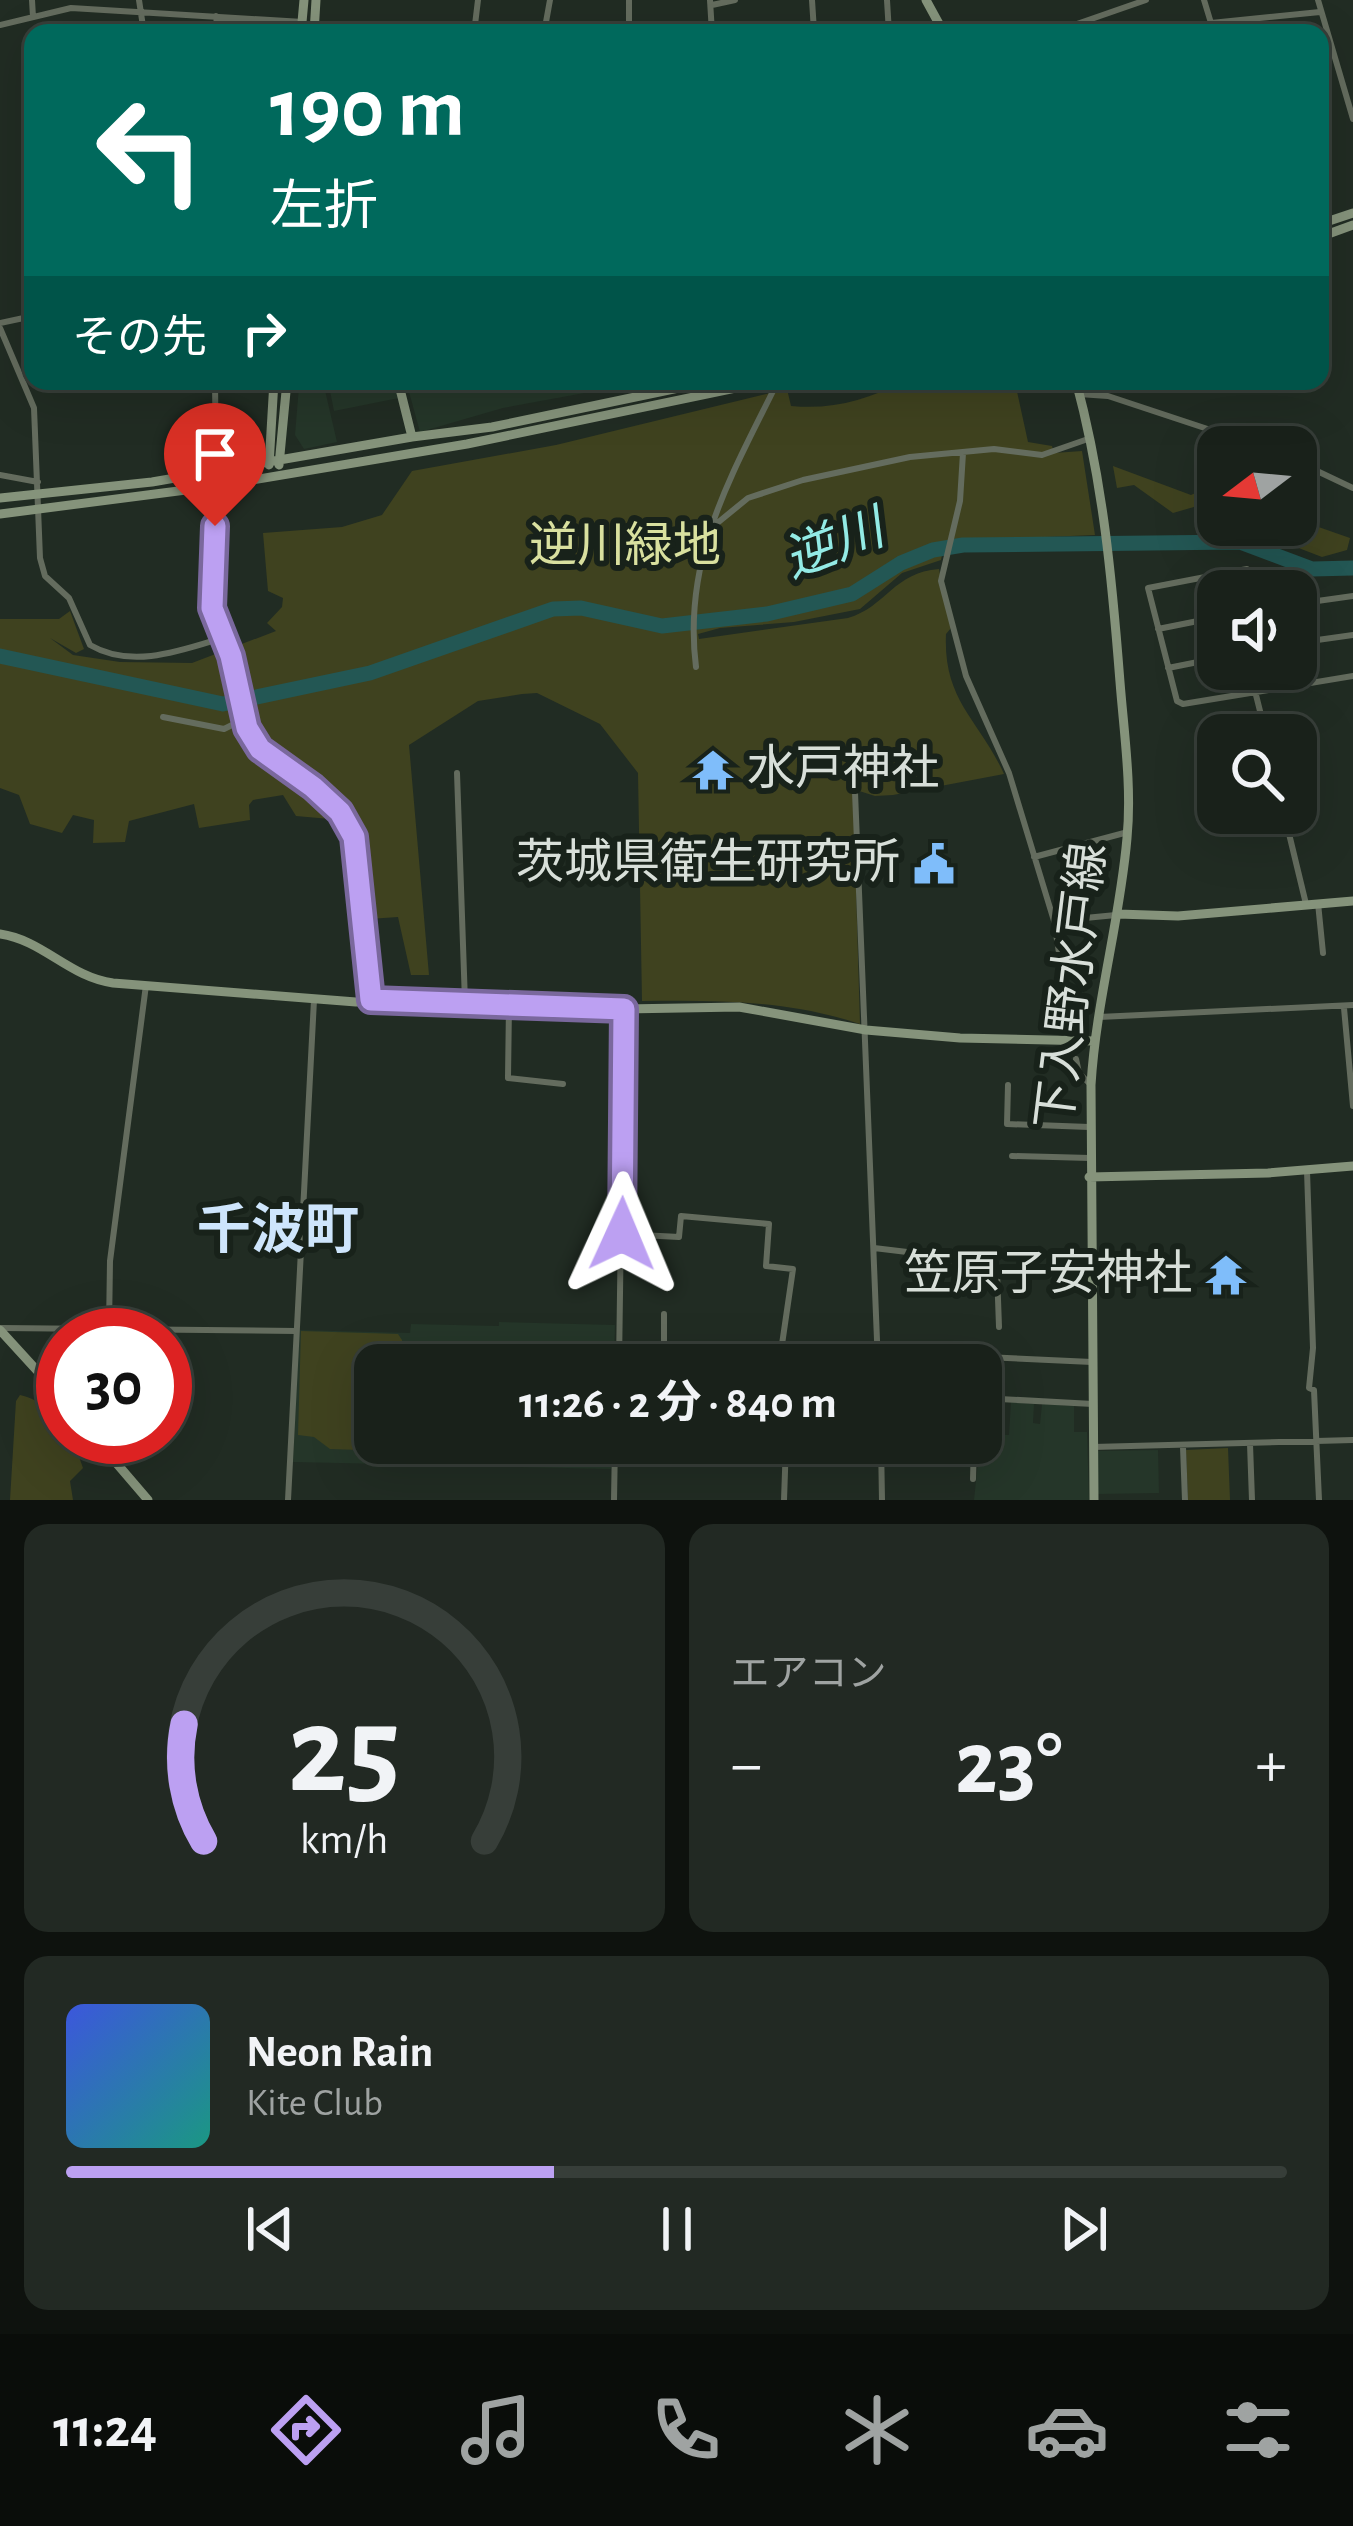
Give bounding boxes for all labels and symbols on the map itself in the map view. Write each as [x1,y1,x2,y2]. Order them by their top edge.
pin [164,403,266,526]
north arrow [1197,426,1317,546]
water label: 逆川 [777,499,895,587]
park label: 逆川緑地 [529,520,721,571]
place label: 水戸神社 [747,743,939,794]
temple icon: 水戸神社 [690,747,736,793]
place label: 茨城県衛生研究所 [516,837,900,888]
street label: 下入野水戸線 [1029,840,1114,1132]
public building icon: 茨城県衛生研究所 [911,841,957,887]
position arrow [559,1171,685,1297]
district label: 千波町 [197,1201,359,1259]
place label: 笠原子安神社 [904,1248,1192,1299]
temple icon: 笠原子安神社 [1203,1252,1249,1298]
speed limit sign: 30 [36,1308,192,1464]

